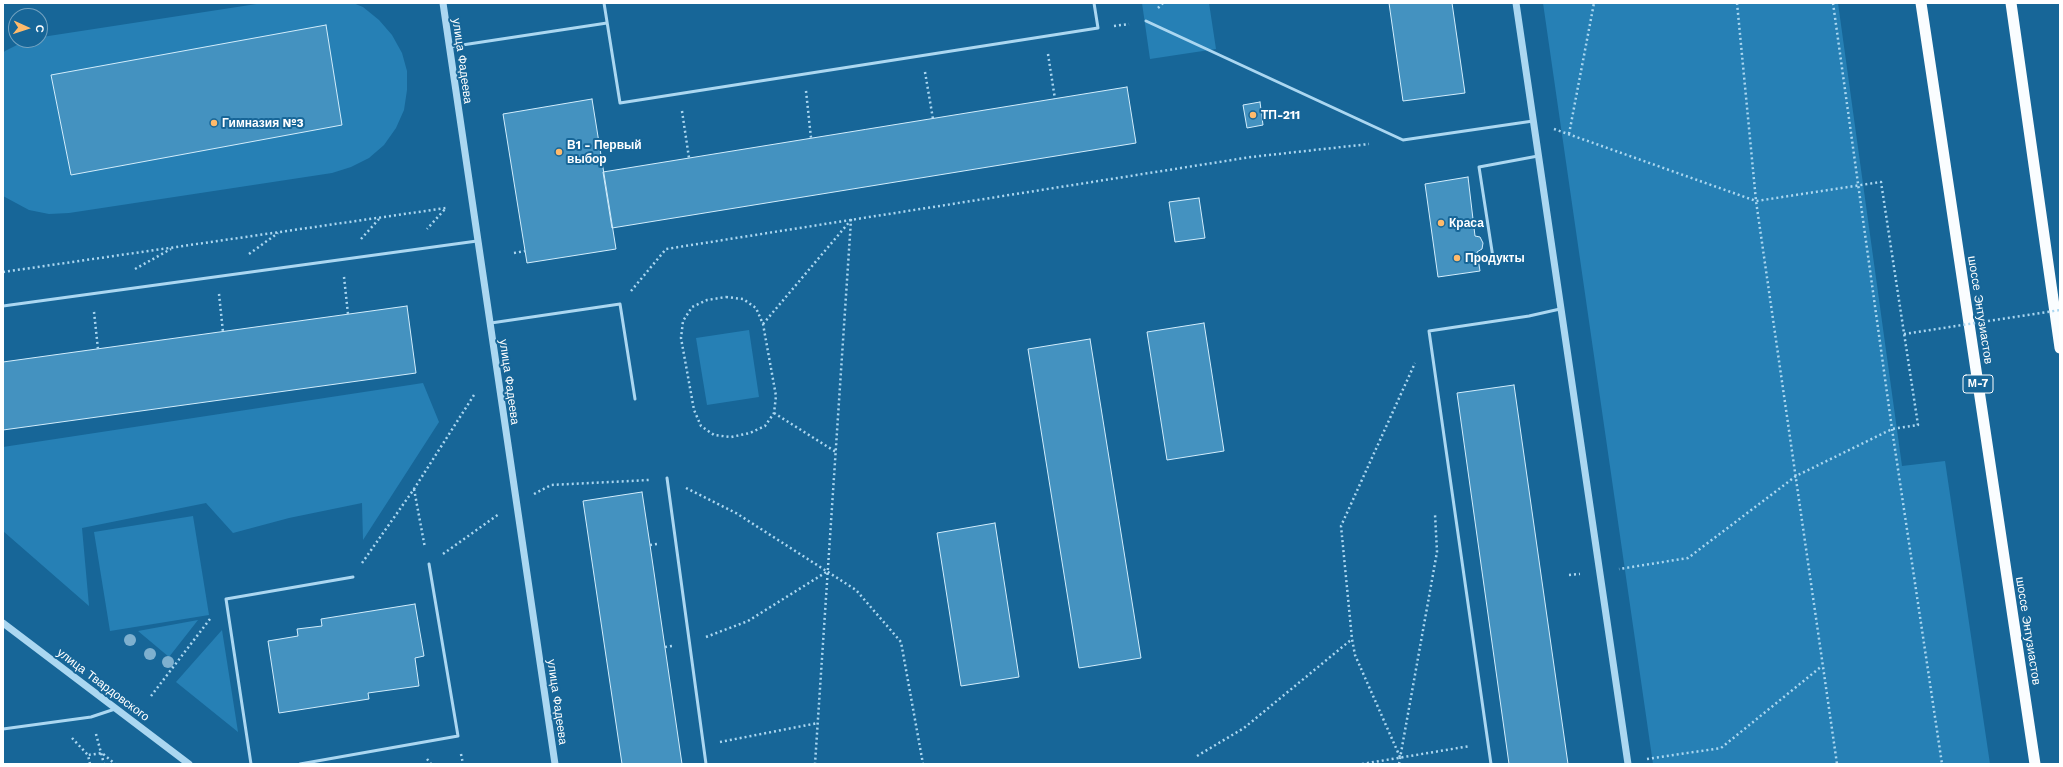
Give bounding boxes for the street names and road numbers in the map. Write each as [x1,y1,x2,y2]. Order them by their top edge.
street label: улица Фадеева [449,17,475,105]
street label: шоссе Энтузиастов [1964,255,1996,365]
street label: улица Фадеева [496,338,522,426]
road number: М-7 [1963,375,1993,393]
street label: шоссе Энтузиастов [2012,576,2044,686]
street label: улица Твардовского [54,646,152,724]
street label: улица Фадеева [544,658,570,746]

